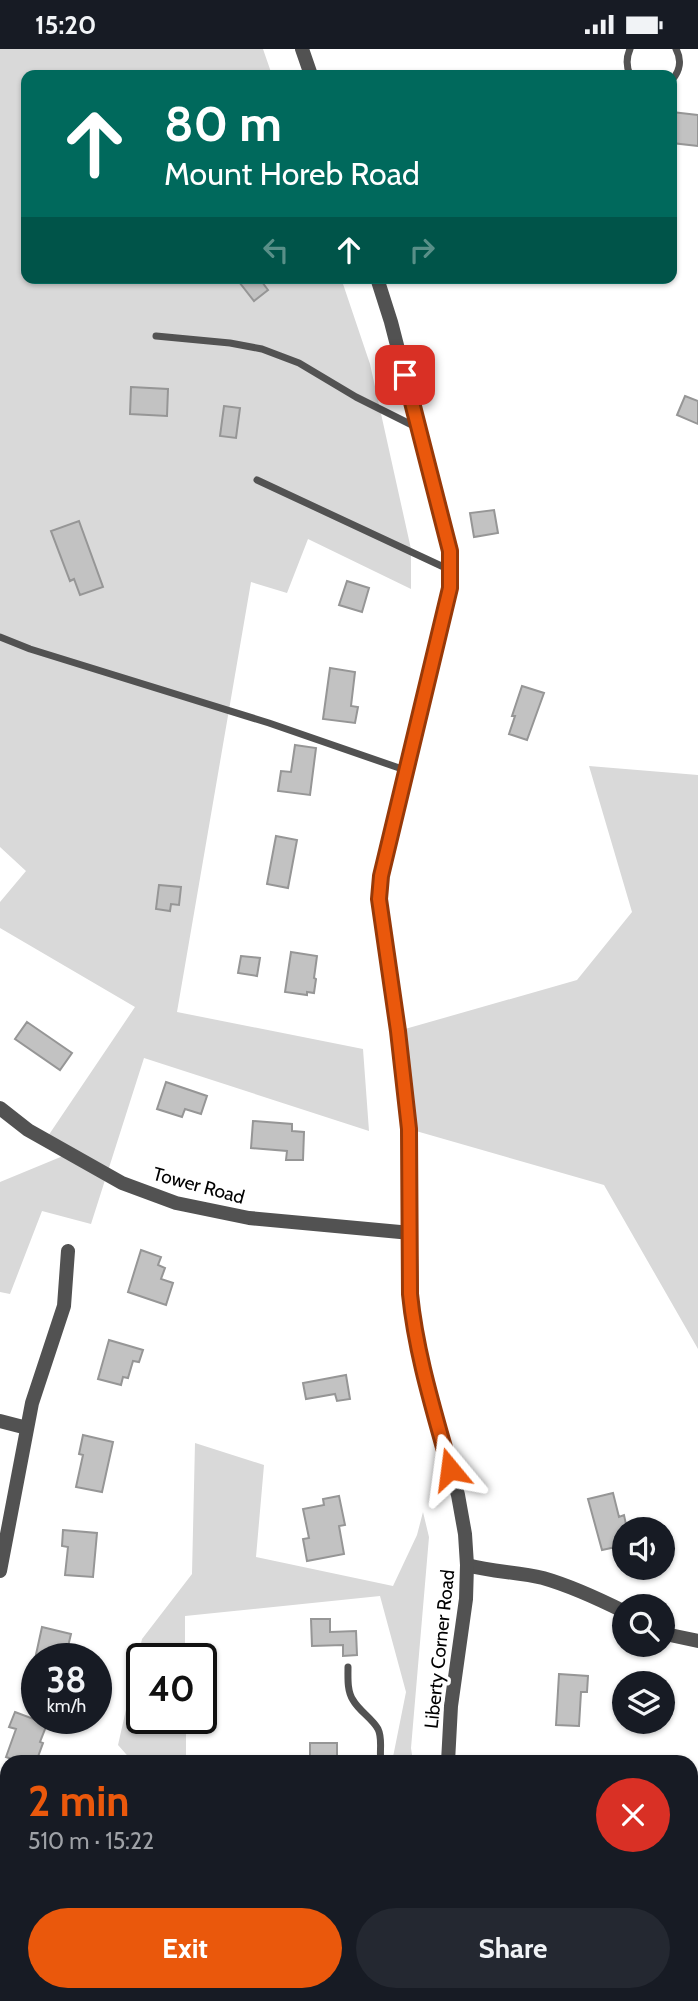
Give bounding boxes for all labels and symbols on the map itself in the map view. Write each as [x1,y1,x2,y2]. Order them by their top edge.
pin [375,345,435,405]
street label: Tower Road [151,1162,247,1209]
position arrow [413,1432,487,1506]
street label: Liberty Corner Road [420,1568,459,1730]
speed limit sign: 40 [126,1643,217,1734]

